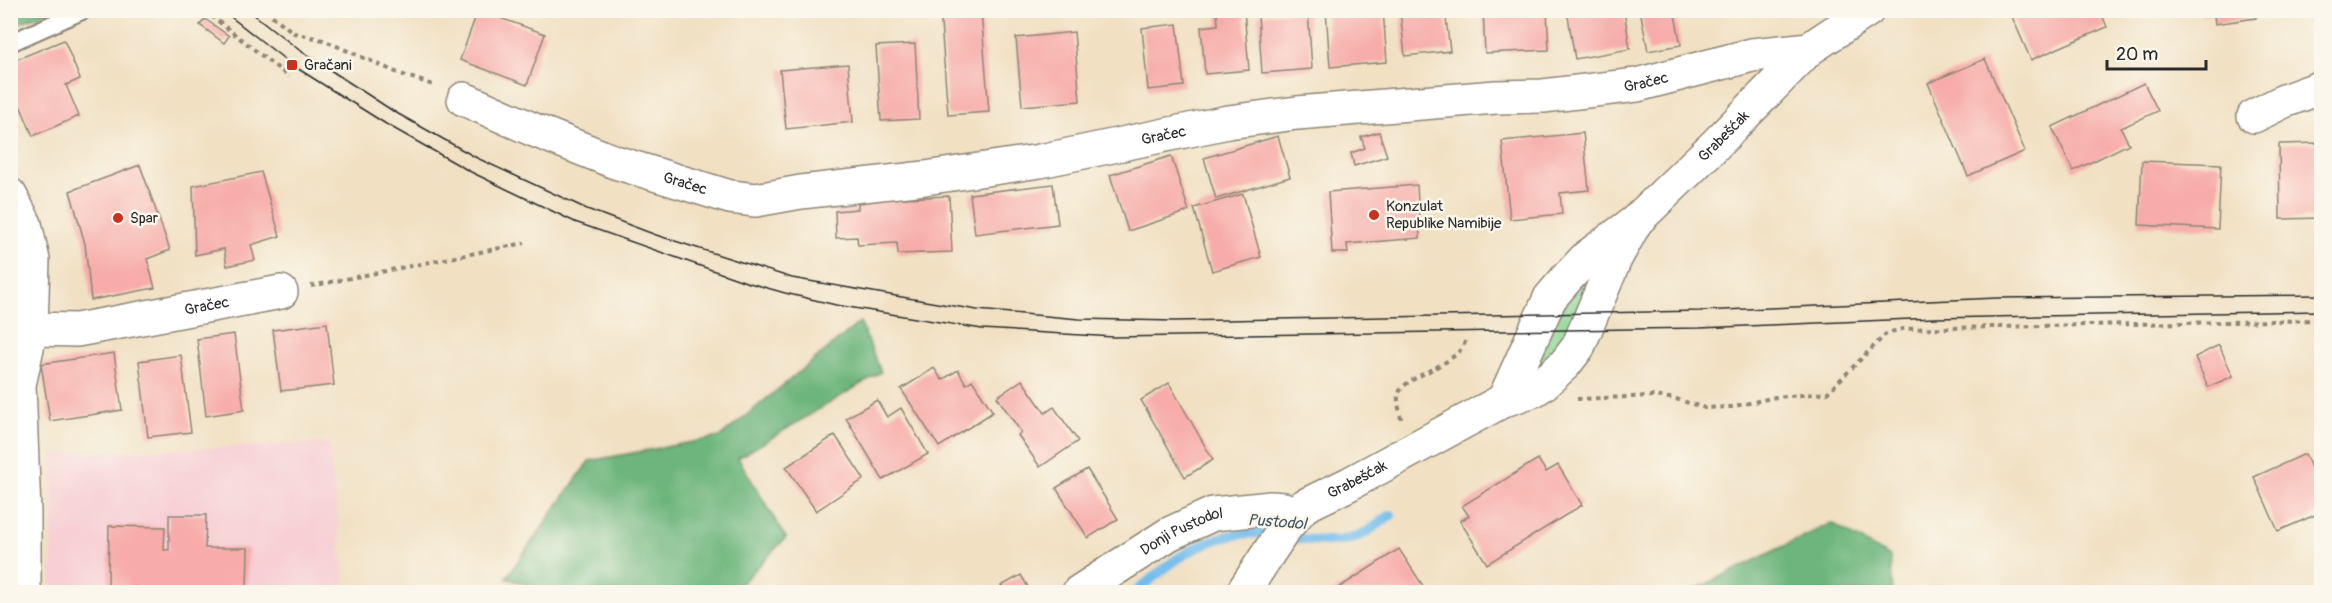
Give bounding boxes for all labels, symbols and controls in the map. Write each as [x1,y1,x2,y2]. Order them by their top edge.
scale bar [2107,33,2206,71]
text: 20 m [2116,43,2158,66]
place label: Gračani [304,56,352,75]
marker: Gračani [285,58,299,72]
street label: Gračec [1623,68,1671,96]
street label: Grabešćak [1694,106,1754,166]
street label: Gračec [1140,122,1188,150]
street label: Gračec [661,168,710,200]
place label: Konzulat Republike Namibije [1386,197,1502,233]
marker: Konzulat Republike Namibije [1367,208,1381,222]
place label: Spar [130,209,159,228]
marker: Spar [111,211,125,225]
street label: Gračec [183,293,231,320]
street label: Grabešćak [1324,456,1391,503]
street label: Donji Pustodol [1137,504,1224,560]
water label: Pustodol [1247,510,1309,534]

